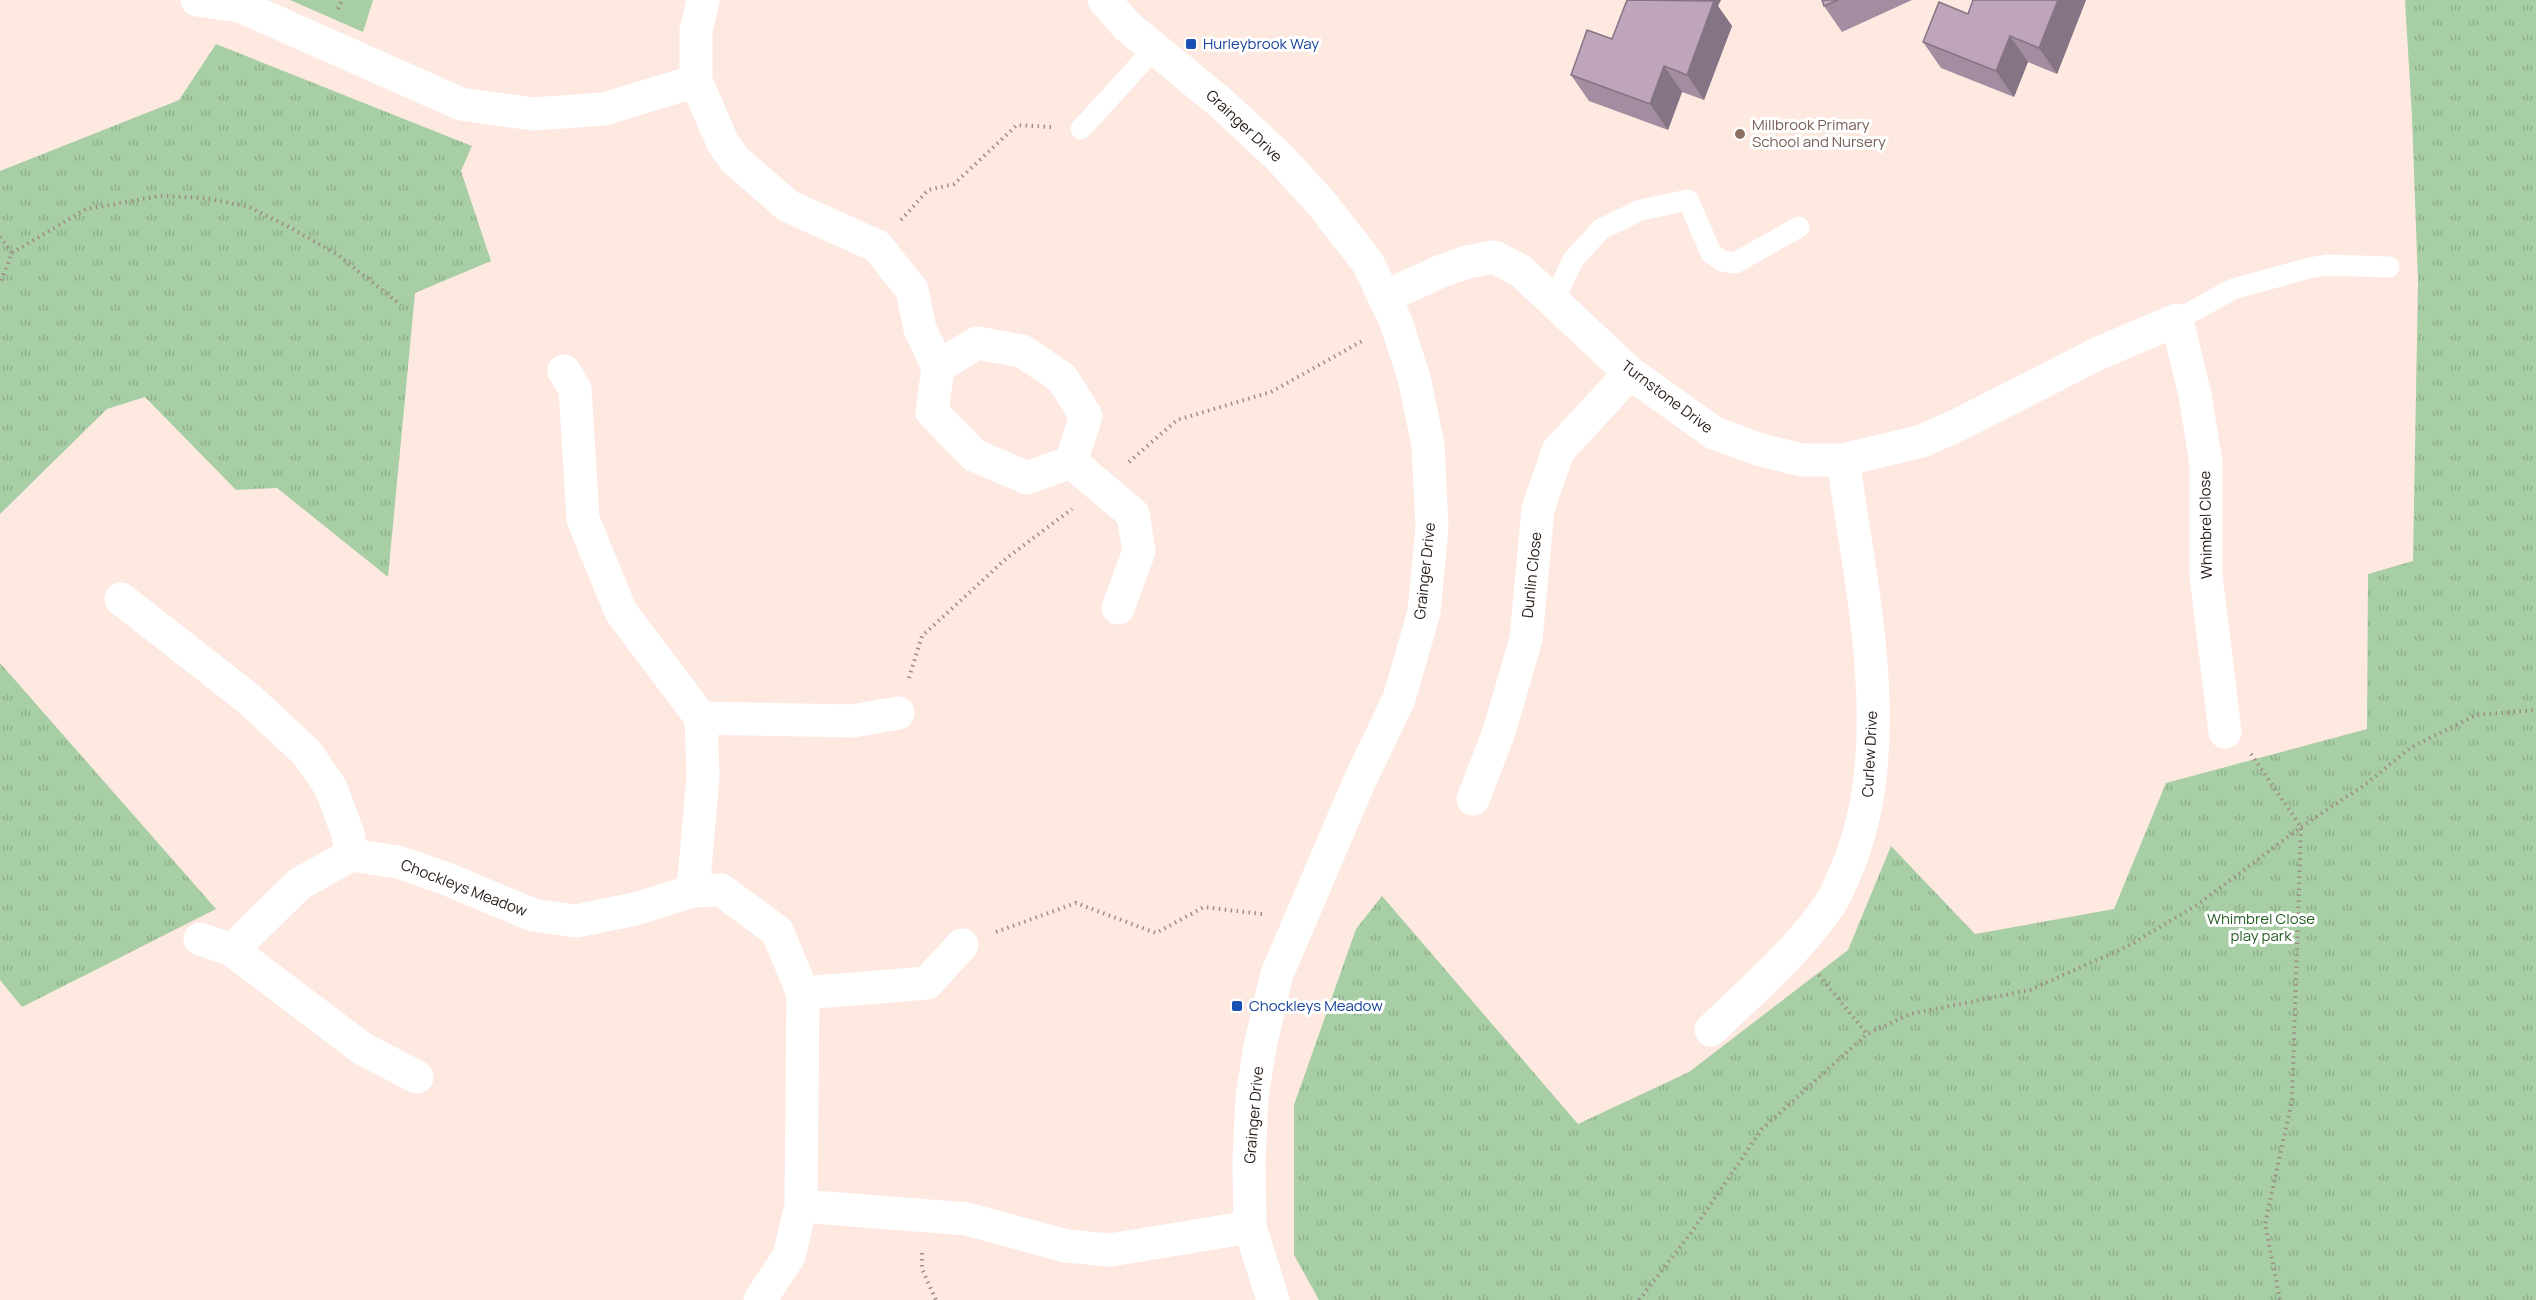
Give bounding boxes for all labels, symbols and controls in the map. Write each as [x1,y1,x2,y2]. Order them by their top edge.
place label: Hurleybrook Way [1203,33,1319,54]
marker: Hurleybrook Way [1184,37,1198,51]
street label: Grainger Drive [1202,85,1287,167]
place label: Millbrook Primary School and Nursery [1752,114,1886,152]
marker: Millbrook Primary School and Nursery [1733,127,1747,141]
street label: Turnstone Drive [1617,355,1718,438]
street label: Whimbrel Close [2194,470,2217,579]
street label: Grainger Drive [1409,521,1440,621]
street label: Dunlin Close [1517,531,1546,619]
street label: Curlew Drive [1857,710,1882,798]
street label: Chockleys Meadow [398,854,531,921]
park label: Whimbrel Close play park [2207,908,2315,946]
place label: Chockleys Meadow [1249,995,1383,1016]
marker: Chockleys Meadow [1230,999,1244,1013]
street label: Grainger Drive [1239,1065,1268,1164]

